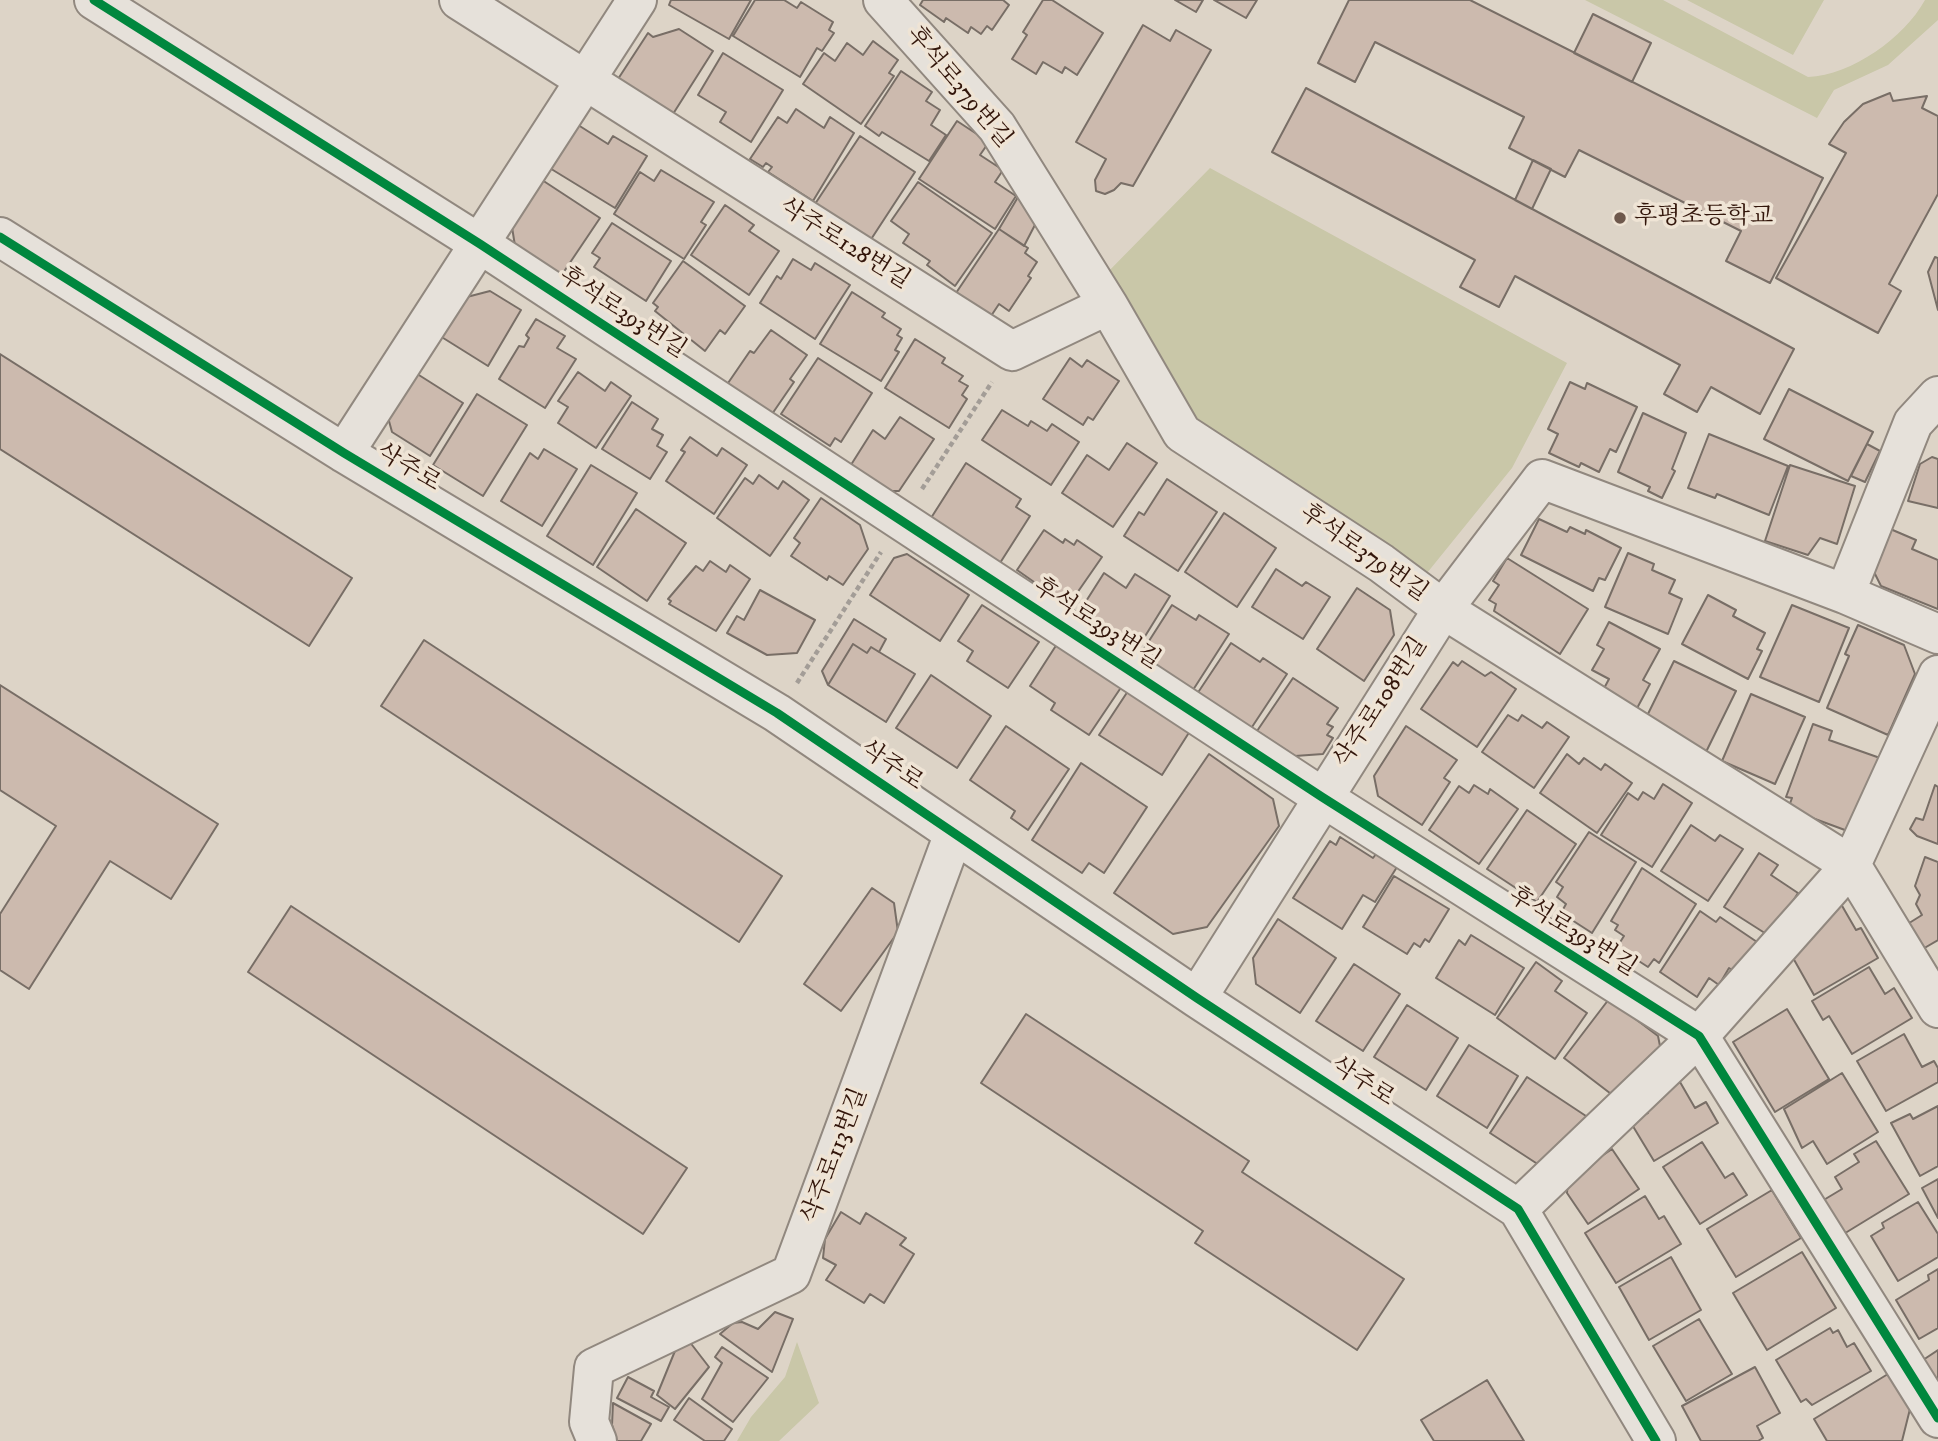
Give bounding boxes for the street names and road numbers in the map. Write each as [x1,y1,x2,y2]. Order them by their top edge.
street label: 후석로379번길 [899,21,1017,155]
street label: 삭주로128번길 [773,193,915,297]
street label: 후석로393번길 [553,262,691,366]
street label: 삭주로 [371,439,445,499]
street label: 후석로379번길 [1294,499,1432,609]
street label: 후석로393번길 [1027,573,1165,677]
street label: 삭주로108번길 [1329,632,1435,774]
street label: 삭주로 [854,736,928,798]
street label: 후석로393번길 [1503,882,1641,984]
street label: 삭주로 [1325,1052,1399,1114]
street label: 삭주로113번길 [797,1084,875,1228]

